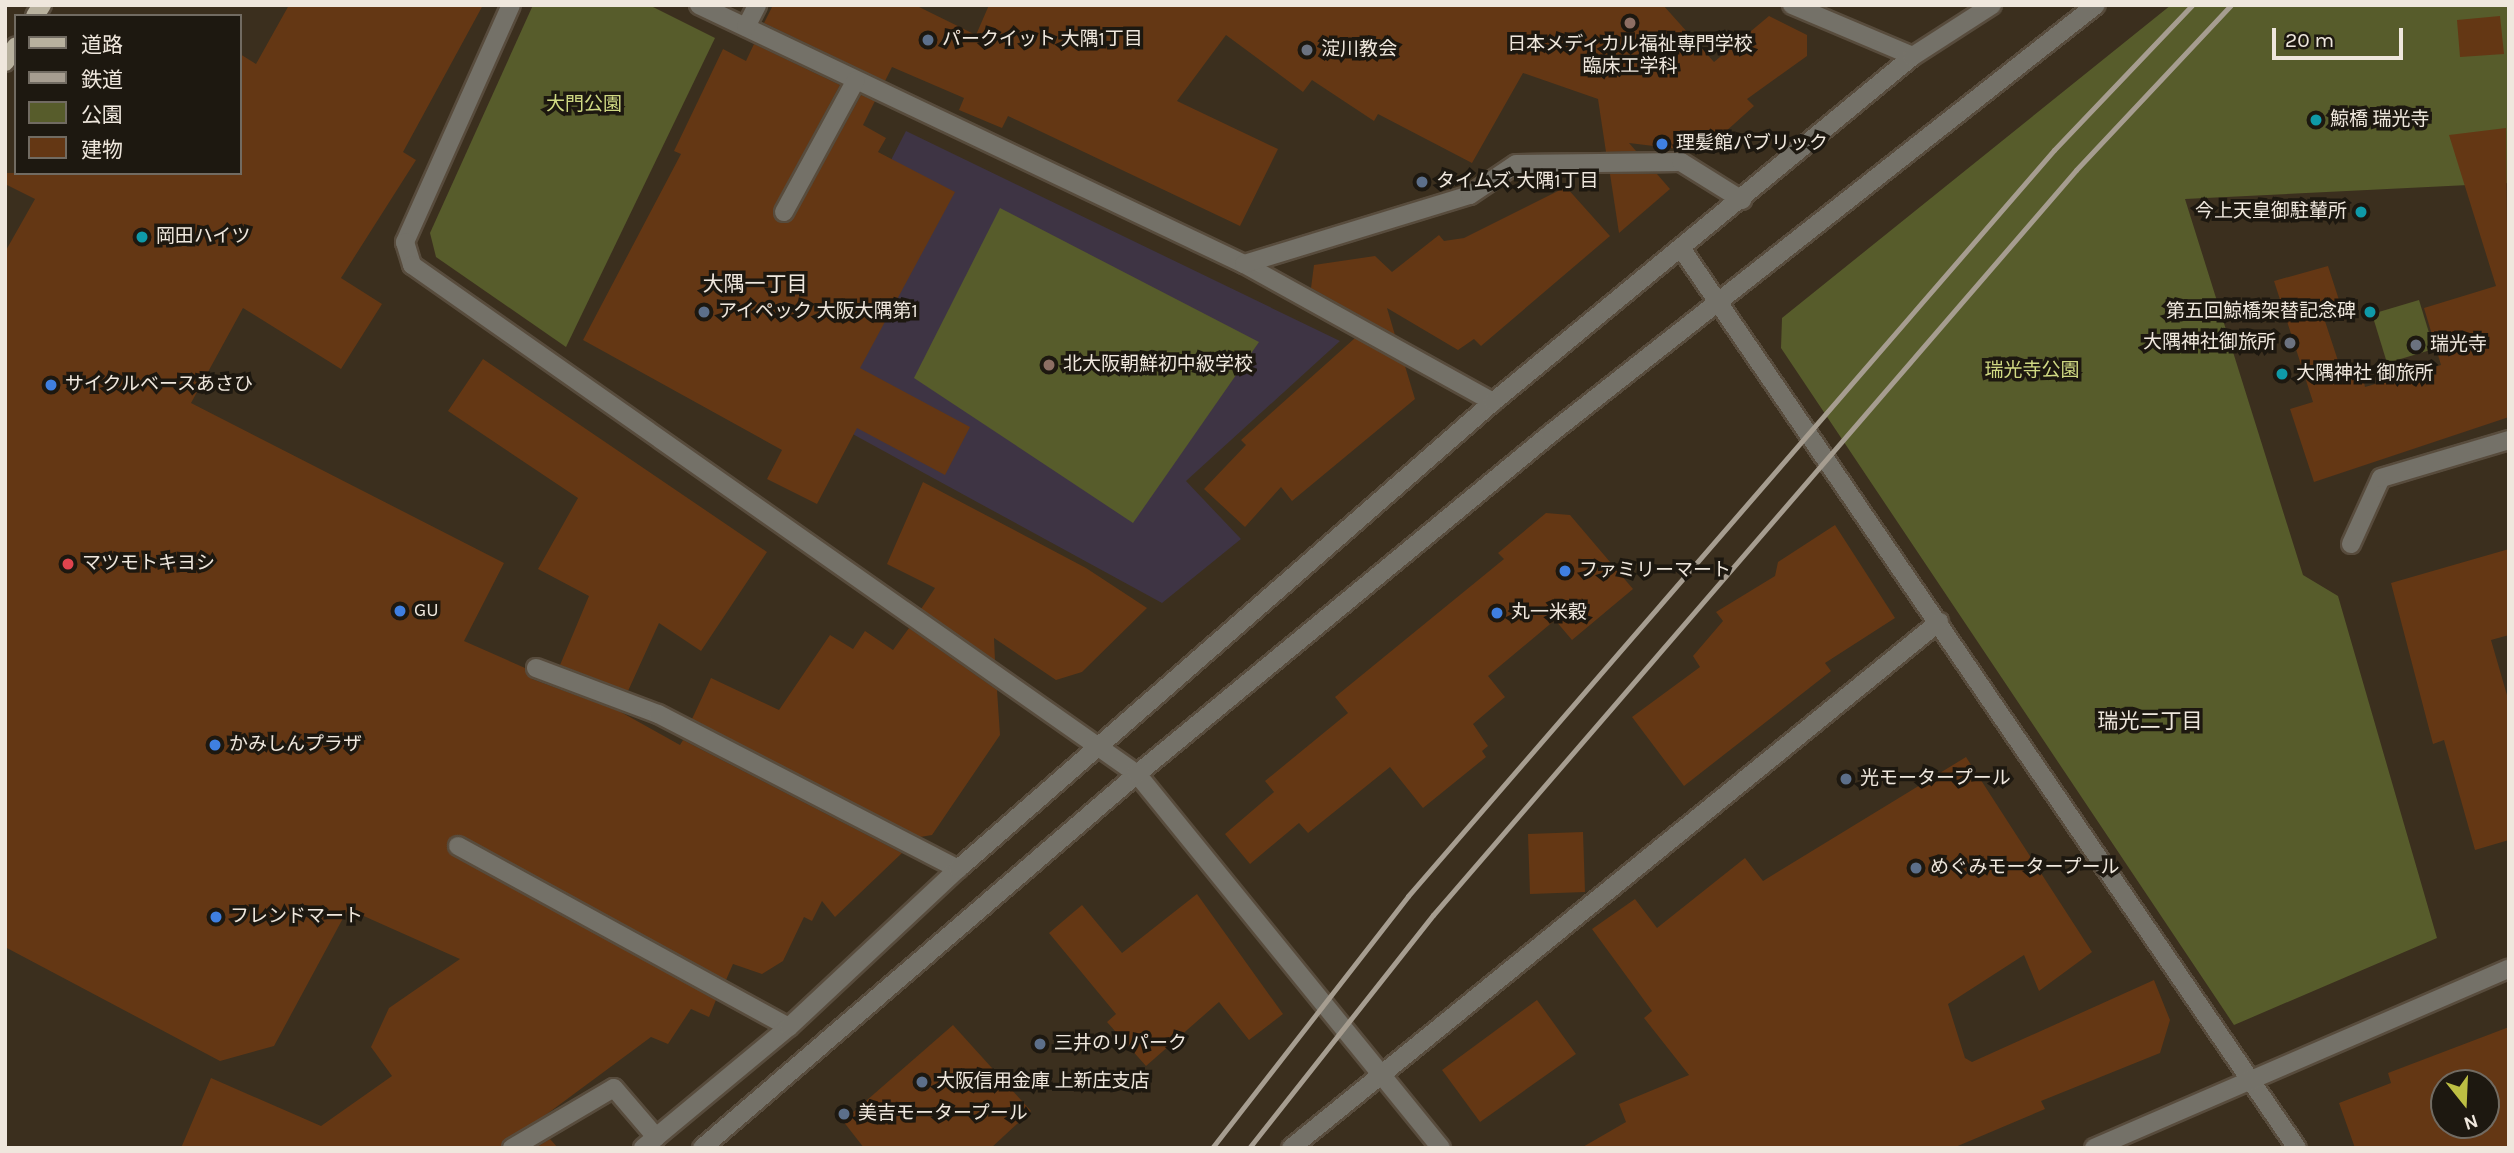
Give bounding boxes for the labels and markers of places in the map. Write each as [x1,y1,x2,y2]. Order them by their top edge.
marker: 日本メディカル福祉専門学校 臨床工学科 [1622,15,1638,31]
place label: パークイット 大隅1丁目 [942,29,1143,51]
marker: パークイット 大隅1丁目 [920,32,936,48]
place label: 日本メディカル福祉専門学校 臨床工学科 [1507,34,1753,78]
place label: 淀川教会 [1321,39,1397,61]
marker: 淀川教会 [1299,42,1315,58]
place label: 鯨橋 瑞光寺 [2330,109,2430,131]
marker: 鯨橋 瑞光寺 [2308,112,2324,128]
place label: 理髪館パブリック [1676,133,1828,155]
marker: 理髪館パブリック [1654,136,1670,152]
place label: タイムズ 大隅1丁目 [1436,171,1599,193]
marker: タイムズ 大隅1丁目 [1414,174,1430,190]
place label: 今上天皇御駐輦所 [2195,201,2347,223]
marker: 今上天皇御駐輦所 [2353,204,2369,220]
place label: 岡田ハイツ [156,226,251,248]
marker: 岡田ハイツ [134,229,150,245]
place label: アイペック 大阪大隅第1 [718,301,919,323]
place label: 第五回鯨橋架替記念碑 [2166,301,2356,323]
marker: アイペック 大阪大隅第1 [696,304,712,320]
marker: 第五回鯨橋架替記念碑 [2362,304,2378,320]
place label: 大隅神社御旅所 [2143,332,2276,354]
place label: 瑞光寺 [2430,334,2487,356]
marker: 大隅神社御旅所 [2282,335,2298,351]
marker: 瑞光寺 [2408,337,2424,353]
place label: 北大阪朝鮮初中級学校 [1063,354,1253,376]
marker: 北大阪朝鮮初中級学校 [1041,357,1057,373]
place label: 大隅神社 御旅所 [2296,363,2434,385]
marker: 大隅神社 御旅所 [2274,366,2290,382]
place label: サイクルベースあさひ [65,374,255,396]
marker: サイクルベースあさひ [43,377,59,393]
place label: マツモトキヨシ [82,553,215,575]
marker: マツモトキヨシ [60,556,76,572]
place label: ファミリーマート [1579,560,1731,582]
marker: ファミリーマート [1557,563,1573,579]
place label: GU [414,600,439,622]
place label: 丸一米穀 [1511,602,1587,624]
marker: GU [392,603,408,619]
marker: 丸一米穀 [1489,605,1505,621]
place label: かみしんプラザ [229,734,362,756]
marker: かみしんプラザ [207,737,223,753]
place label: 光モータープール [1860,768,2012,790]
marker: 光モータープール [1838,771,1854,787]
place label: めぐみモータープール [1930,857,2120,879]
marker: めぐみモータープール [1908,860,1924,876]
place label: フレンドマート [230,906,363,928]
marker: フレンドマート [208,909,224,925]
place label: 三井のリパーク [1054,1033,1187,1055]
marker: 三井のリパーク [1032,1036,1048,1052]
place label: 大阪信用金庫 上新庄支店 [936,1071,1150,1093]
marker: 大阪信用金庫 上新庄支店 [914,1074,930,1090]
place label: 美吉モータープール [858,1103,1029,1125]
marker: 美吉モータープール [836,1106,852,1122]

